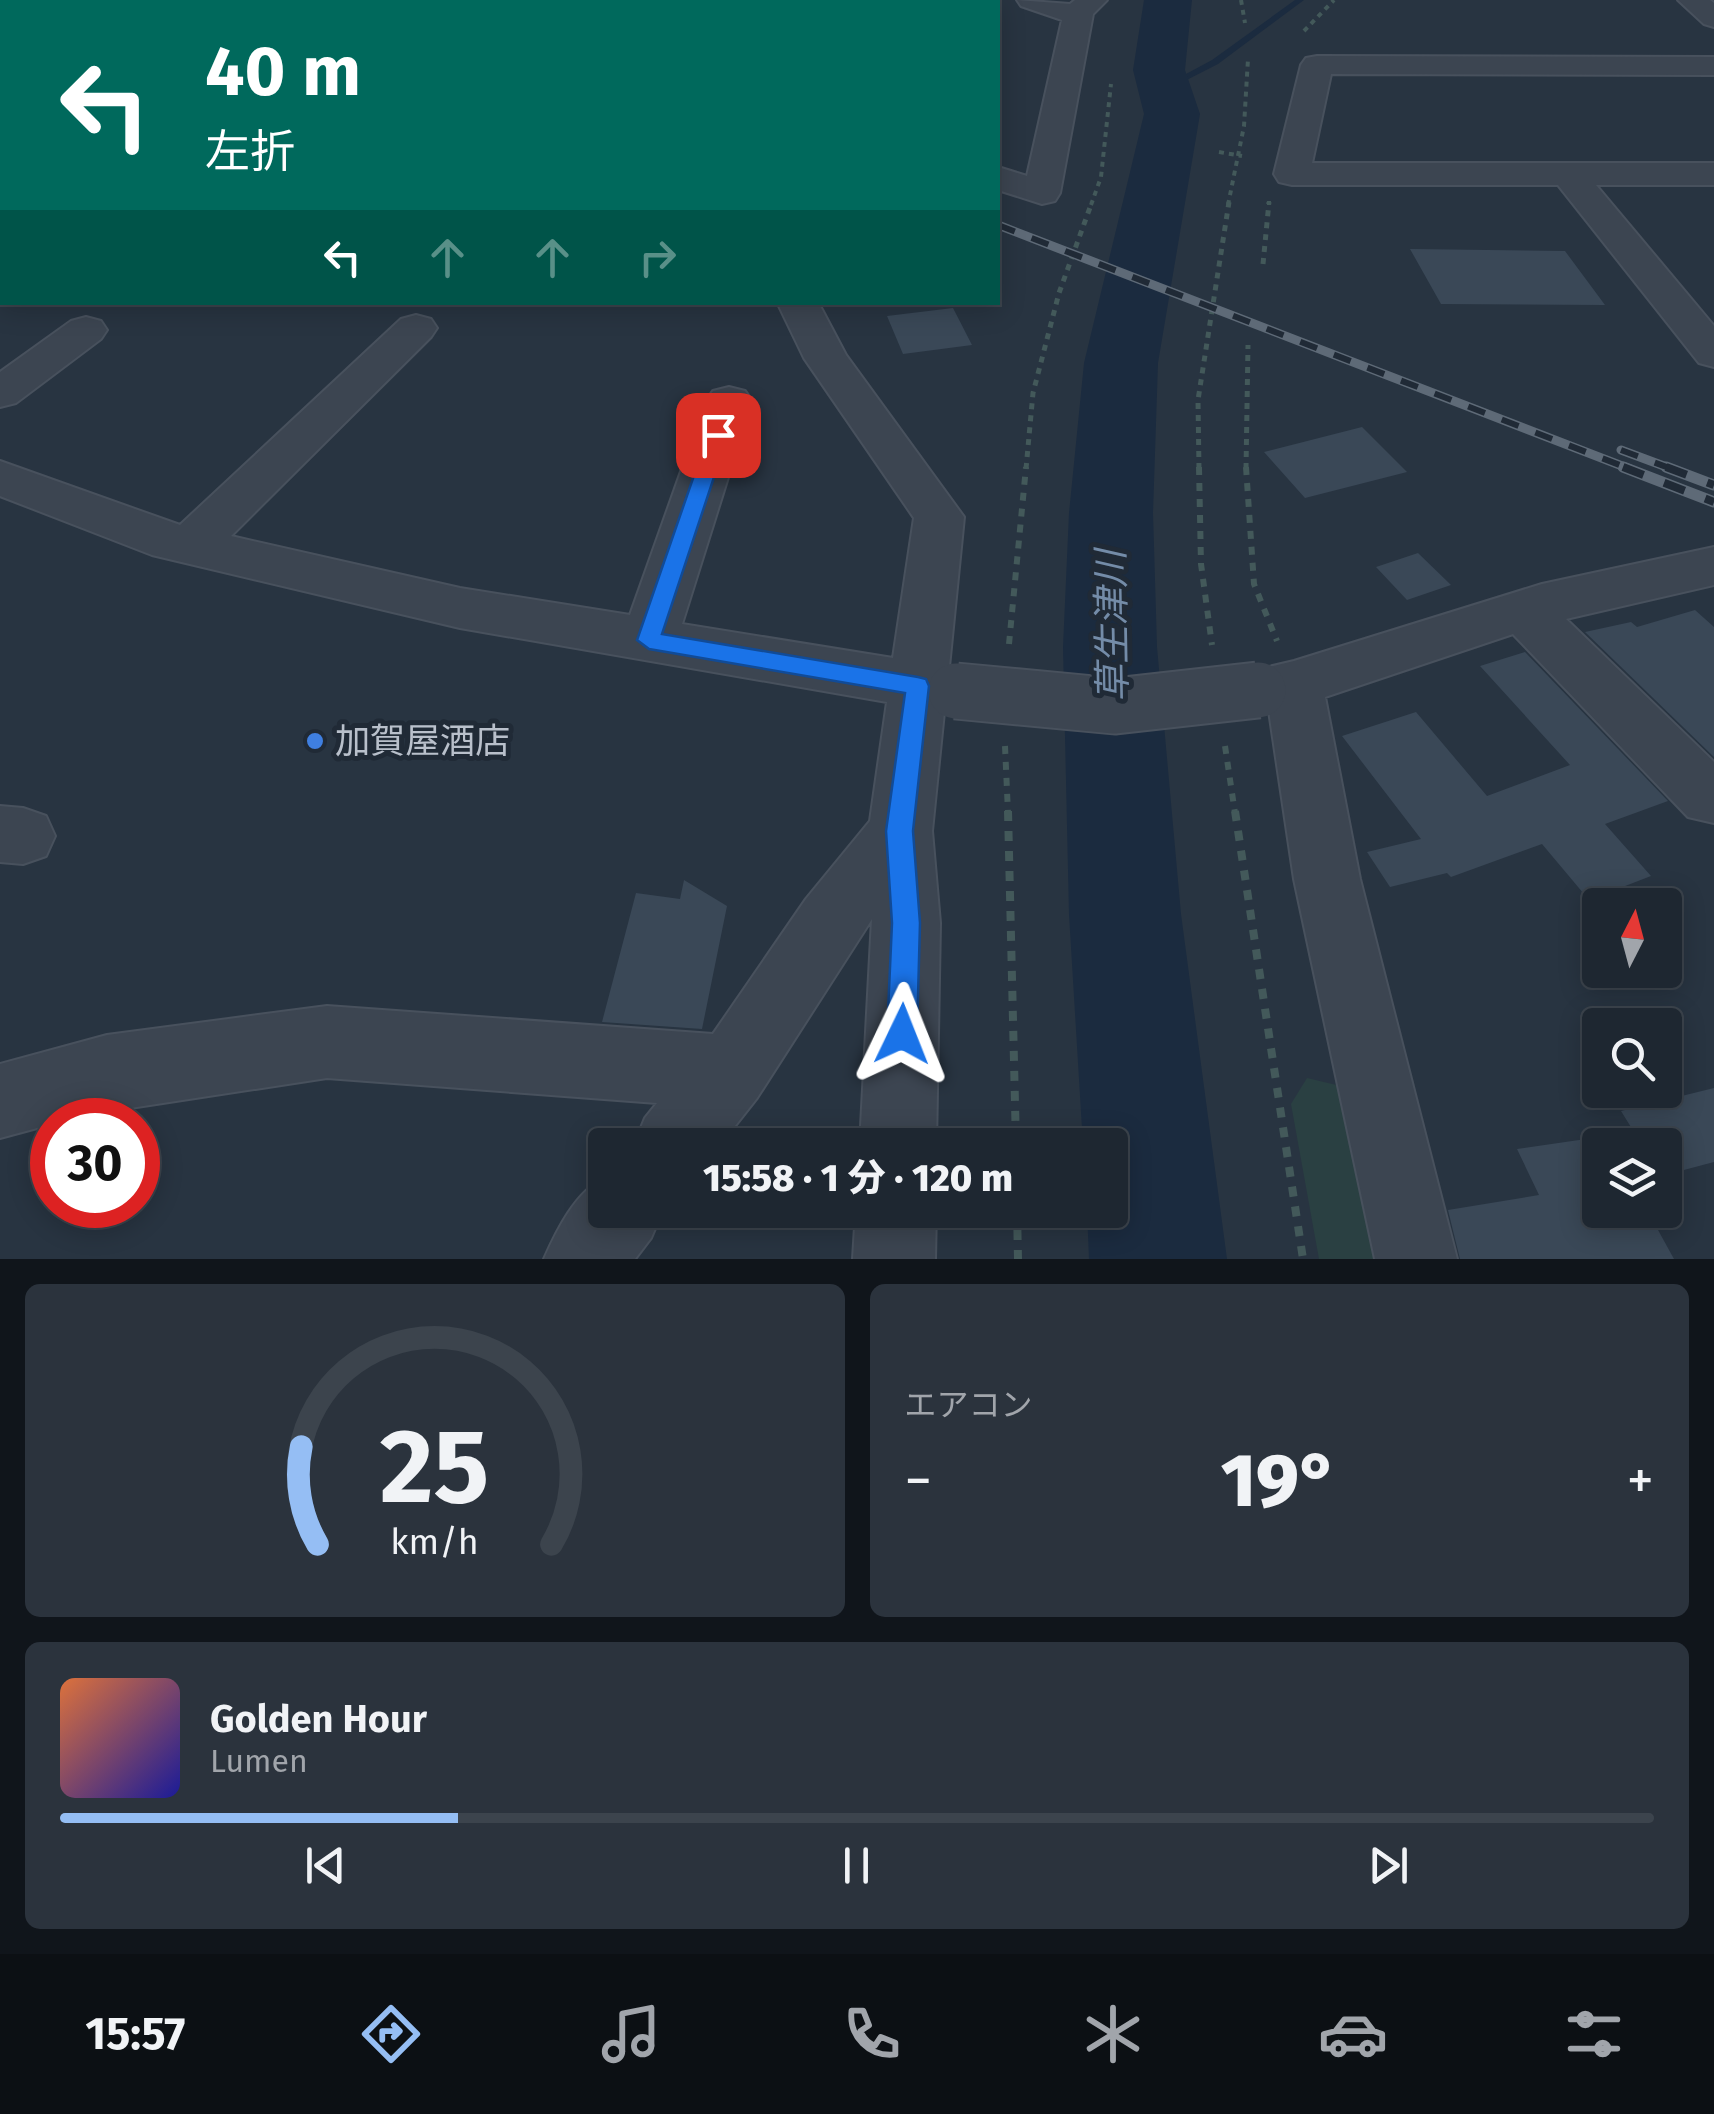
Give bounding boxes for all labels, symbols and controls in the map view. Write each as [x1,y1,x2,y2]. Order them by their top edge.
text: 40 m [205,30,361,114]
icon: left [40,40,170,170]
text: 左折 [205,125,295,179]
icon: left [315,230,370,285]
icon: ahead [420,230,475,285]
icon: ahead [525,230,580,285]
icon: right [630,230,685,285]
pin [676,393,761,478]
icon: arrive [691,408,746,463]
water label: 草生津川 [1088,546,1136,702]
place label: 加賀屋酒店 [335,720,510,762]
marker: 加賀屋酒店 [304,730,326,752]
north arrow [1582,888,1682,988]
map controls [1582,888,1682,1228]
position arrow [850,982,954,1086]
button: search [1582,1008,1682,1108]
speed limit sign: 30 [30,1098,160,1228]
button: layers [1582,1128,1682,1228]
text: 15:58 · 1 分 · 120 m [703,1155,1013,1201]
text: エアコン [905,1386,1033,1424]
text: 25 [380,1405,490,1530]
text: 19° [1221,1436,1338,1526]
text: − [905,1448,932,1514]
text: + [1627,1448,1654,1514]
text: km/h [391,1521,479,1563]
text: Golden Hour [210,1696,427,1742]
text: Lumen [210,1742,308,1780]
icon: previous [298,1838,353,1893]
icon: pause [829,1838,884,1893]
icon: next [1361,1838,1416,1893]
icon: directions [356,1999,426,2069]
icon: music [596,1999,666,2069]
icon: phone [837,1999,907,2069]
icon: climate [1078,1999,1148,2069]
icon: car [1318,1999,1388,2069]
icon: filters [1559,1999,1629,2069]
text: 15:57 [85,2007,185,2061]

